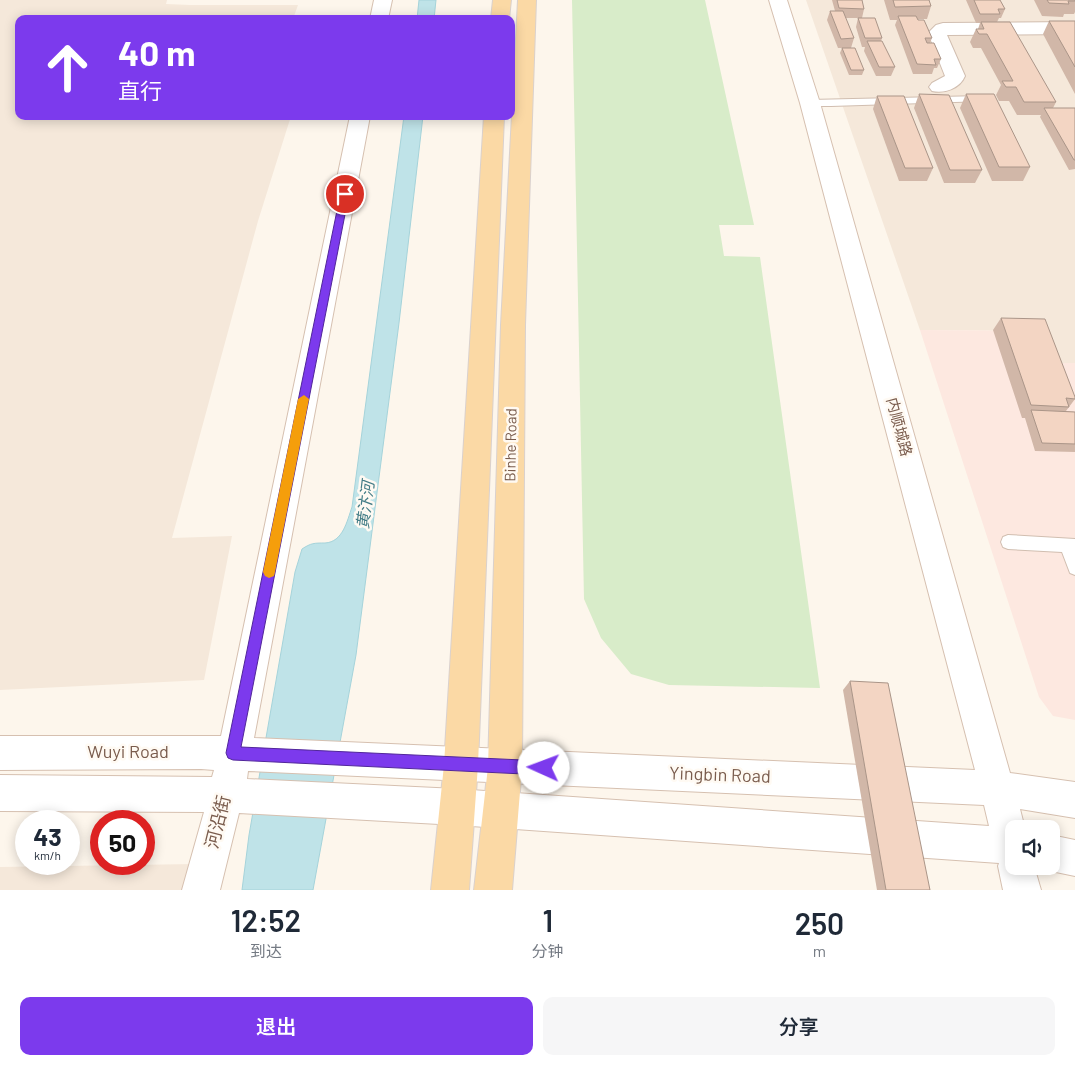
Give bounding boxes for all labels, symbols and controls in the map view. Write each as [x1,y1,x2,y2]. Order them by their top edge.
text: 40 m [118,31,195,73]
icon: ahead [35,35,100,100]
text: 直行 [118,77,162,103]
pin [324,173,366,215]
icon: arrive [331,180,359,208]
street label: 内顺城路 [884,395,916,458]
street label: Binhe Road [500,408,520,482]
water label: 黄汴河 [352,477,377,530]
street label: Wuyi Road [87,740,169,762]
position arrow [517,741,569,793]
street label: Yingbin Road [669,761,771,787]
street label: 河沿街 [200,793,234,851]
speed limit sign: 50 [90,810,155,875]
map controls [1005,820,1060,875]
button: sound [1005,820,1060,875]
text: 43 [33,821,62,851]
text: km/h [34,848,61,862]
text: 12:52 [231,902,301,938]
text: 1 [543,902,553,938]
text: 250 [795,905,844,941]
text: 到达 [250,941,282,960]
text: 分钟 [532,941,564,960]
text: m [813,941,826,960]
button: 退出 [20,997,533,1055]
button: 分享 [543,997,1055,1055]

